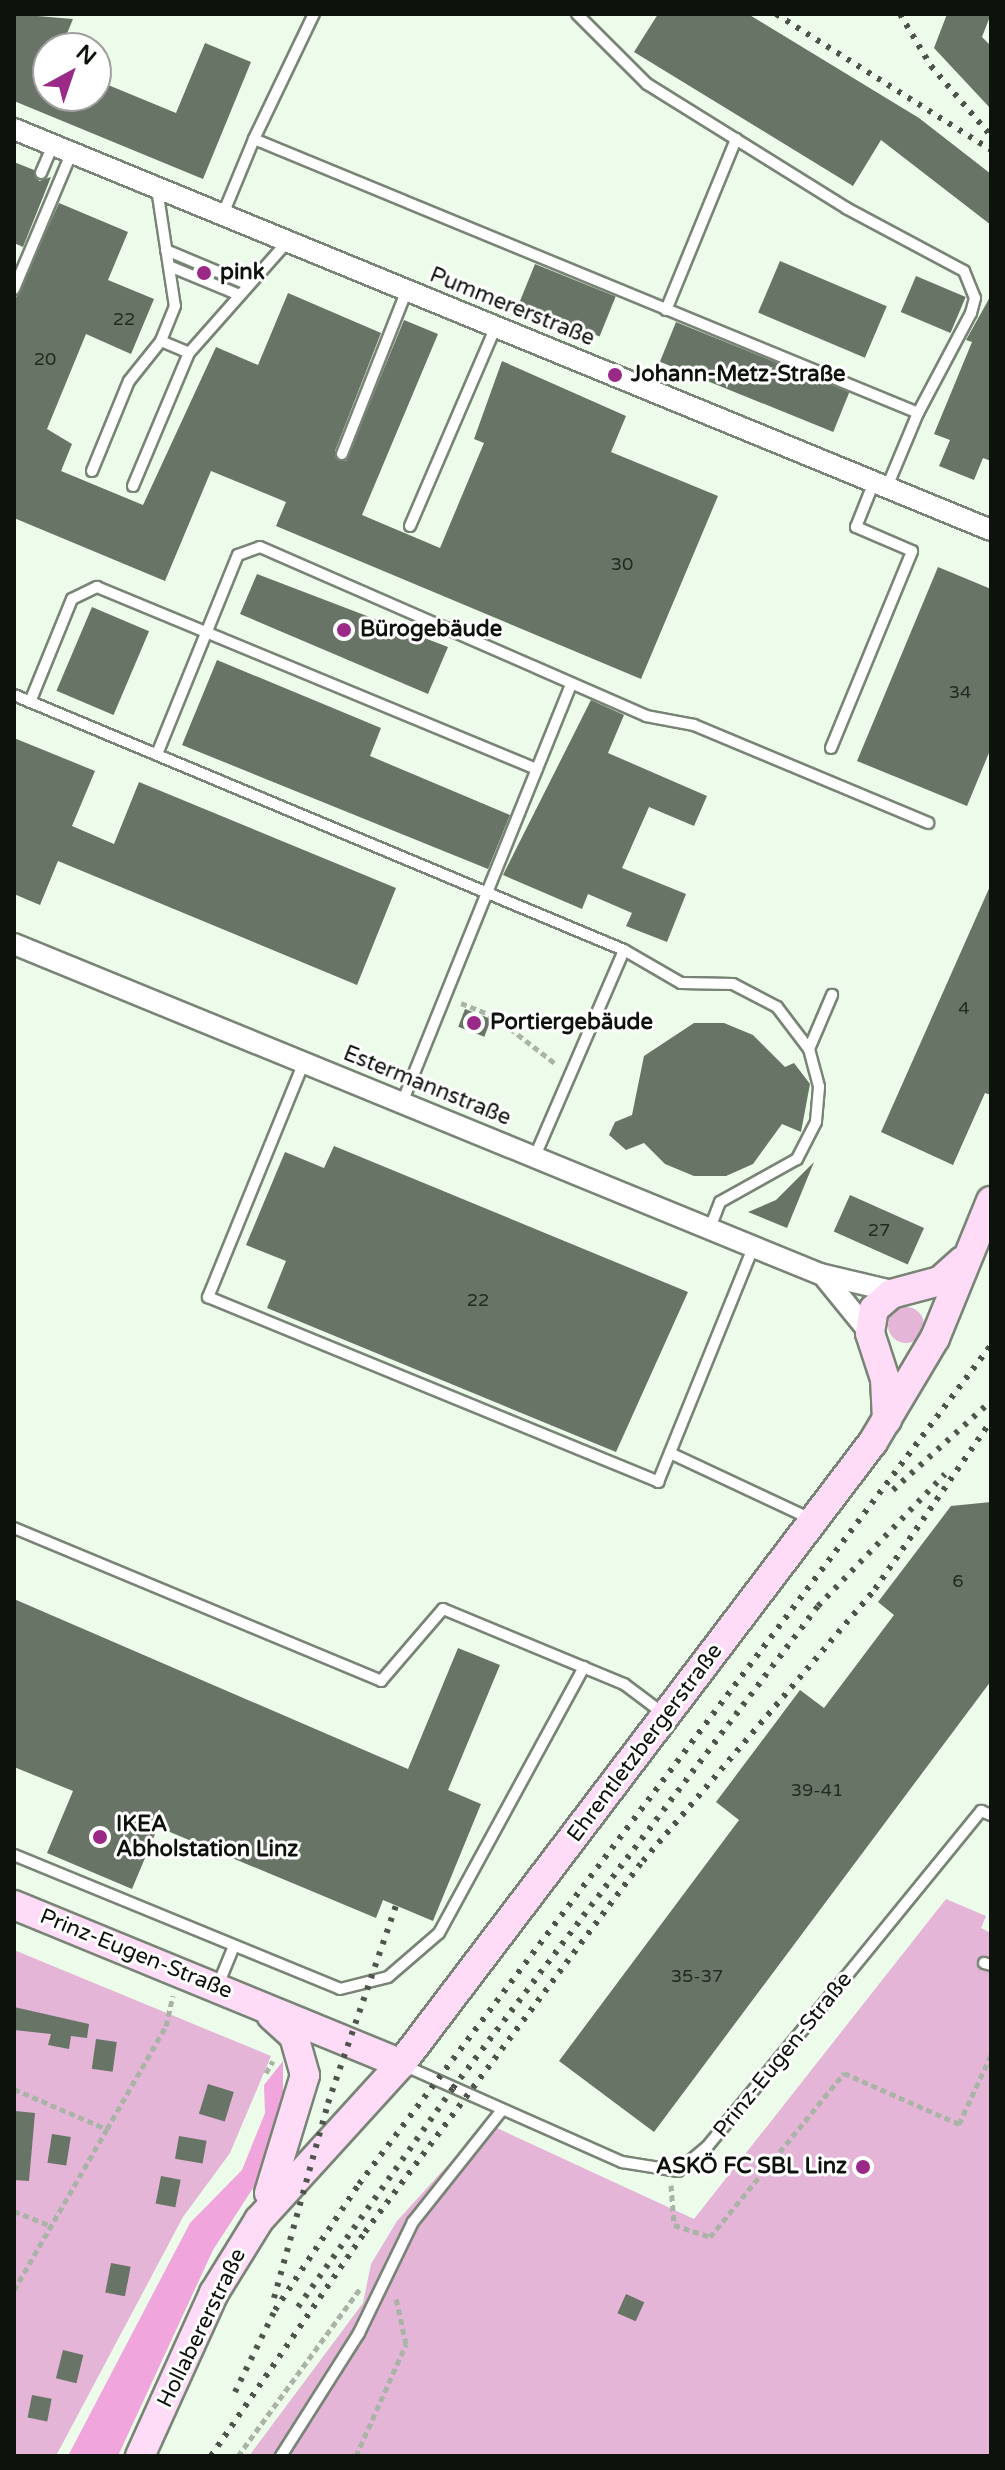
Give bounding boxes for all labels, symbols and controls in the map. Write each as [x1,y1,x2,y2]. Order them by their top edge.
north arrow [32,32,112,112]
text: N [71,40,101,71]
place label: pink [220,260,265,286]
street label: Pummererstraße [426,262,598,352]
marker: pink [195,264,213,282]
house number: 22 [113,308,135,330]
house number: 20 [34,348,56,370]
place label: Johann-Metz-Straße [631,362,846,388]
marker: Johann-Metz-Straße [606,366,624,384]
house number: 30 [611,553,633,575]
place label: Bürogebäude [360,617,502,643]
marker: Bürogebäude [335,621,353,639]
house number: 34 [949,681,971,703]
house number: 4 [958,997,970,1019]
place label: Portiergebäude [490,1010,653,1036]
marker: Portiergebäude [465,1014,483,1032]
street label: Estermannstraße [339,1040,515,1132]
house number: 27 [868,1219,890,1241]
house number: 22 [467,1289,489,1311]
house number: 6 [952,1570,964,1592]
street label: Ehrentletzbergerstraße [562,1639,728,1847]
house number: 39-41 [791,1779,843,1801]
place label: IKEA Abholstation Linz [116,1811,298,1862]
marker: IKEA Abholstation Linz [91,1828,109,1846]
street label: Prinz-Eugen-Straße [36,1903,236,2005]
house number: 35-37 [671,1965,723,1987]
street label: Prinz-Eugen-Straße [708,1967,858,2143]
place label: ASKÖ FC SBL Linz [656,2154,847,2180]
marker: ASKÖ FC SBL Linz [854,2158,872,2176]
street label: Hollabererstraße [152,2244,252,2412]

